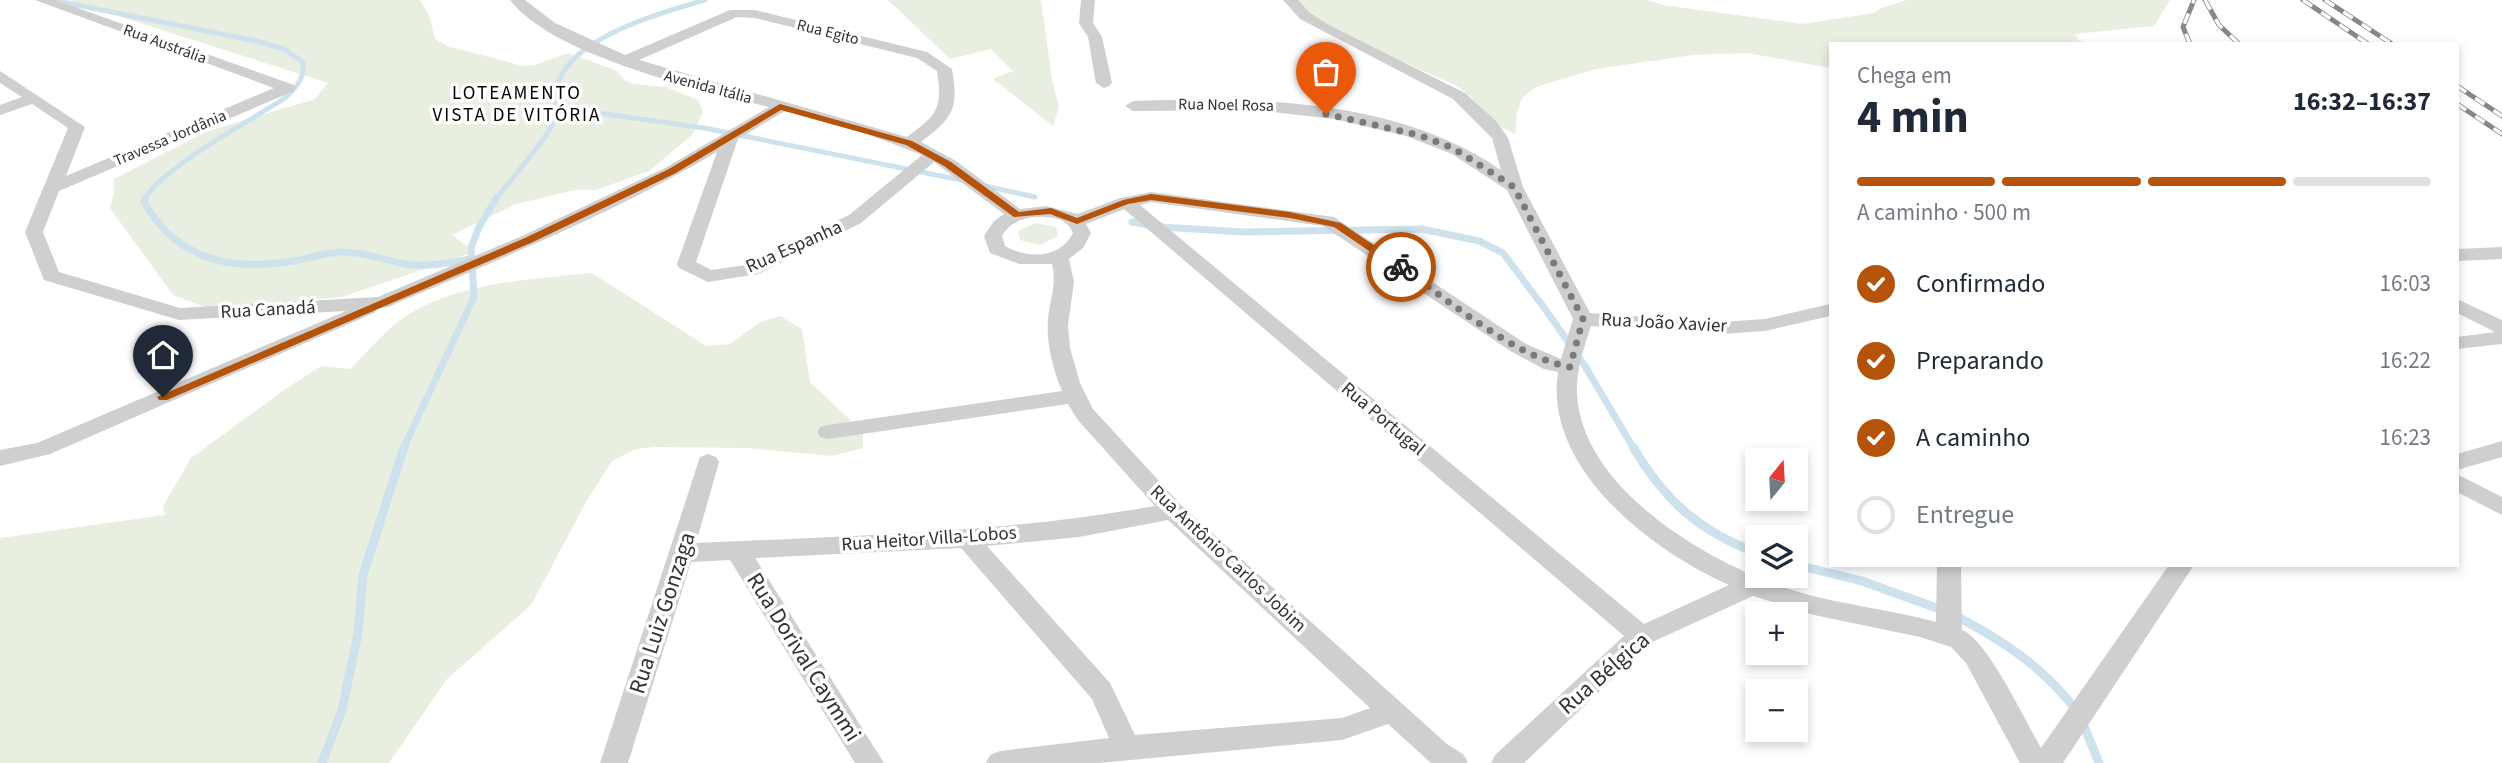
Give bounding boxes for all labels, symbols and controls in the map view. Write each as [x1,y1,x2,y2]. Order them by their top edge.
street label: Rua Egito [795,14,861,50]
street label: Rua Austrália [120,19,210,69]
pin [1296,42,1356,114]
icon: bag [1307,53,1345,91]
text: Chega em [1857,59,1952,92]
street label: Avenida Itália [662,65,754,109]
district label: LOTEAMENTO VISTA DE VITÓRIA [433,80,601,129]
text: 16:32–16:37 [2293,83,2431,120]
text: 4 min [1857,85,1969,150]
street label: Rua Noel Rosa [1178,93,1274,117]
street label: Travessa Jordânia [110,104,230,172]
text: A caminho · 500 m [1857,196,2031,229]
street label: Rua Espanha [742,214,846,280]
courier [1366,232,1436,302]
icon: bike [1382,248,1420,286]
icon: check [1857,265,1895,303]
text: Confirmado [1916,265,2045,302]
text: 16:03 [2380,267,2431,300]
street label: Rua Canadá [220,294,316,326]
street label: Rua João Xavier [1600,306,1728,340]
pin [133,325,193,397]
icon: home [144,336,182,374]
icon: check [1857,342,1895,380]
text: Preparando [1916,342,2044,379]
text: 16:22 [2380,344,2431,377]
street label: Rua Portugal [1335,376,1431,462]
icon: check [1857,419,1895,457]
text: A caminho [1916,419,2030,456]
text: 16:23 [2380,421,2431,454]
north arrow [1745,448,1808,511]
map controls [1745,448,1808,742]
street label: Rua Antônio Carlos Jobim [1144,479,1312,639]
text: Entregue [1916,496,2014,533]
street label: Rua Heitor Villa-Lobos [841,519,1018,559]
button: layers [1745,525,1808,588]
street label: Rua Luiz Gonzaga [620,528,704,698]
street label: Rua Dorival Caymmi [739,566,869,748]
button: + [1745,602,1808,665]
street label: Rua Bélgica [1551,624,1657,722]
button: − [1745,679,1808,742]

